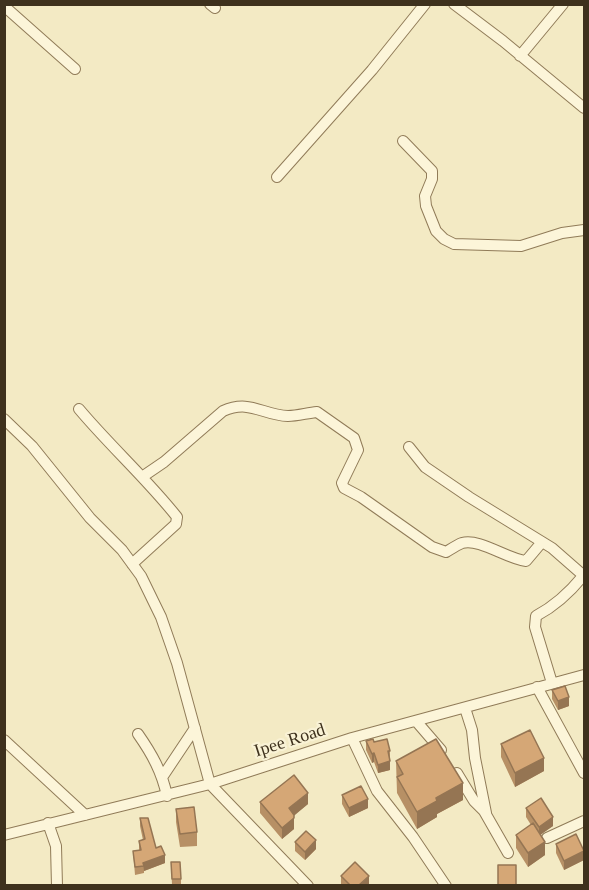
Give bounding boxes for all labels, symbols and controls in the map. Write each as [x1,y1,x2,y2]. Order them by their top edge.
street label: Ipee Road [252,719,328,763]

